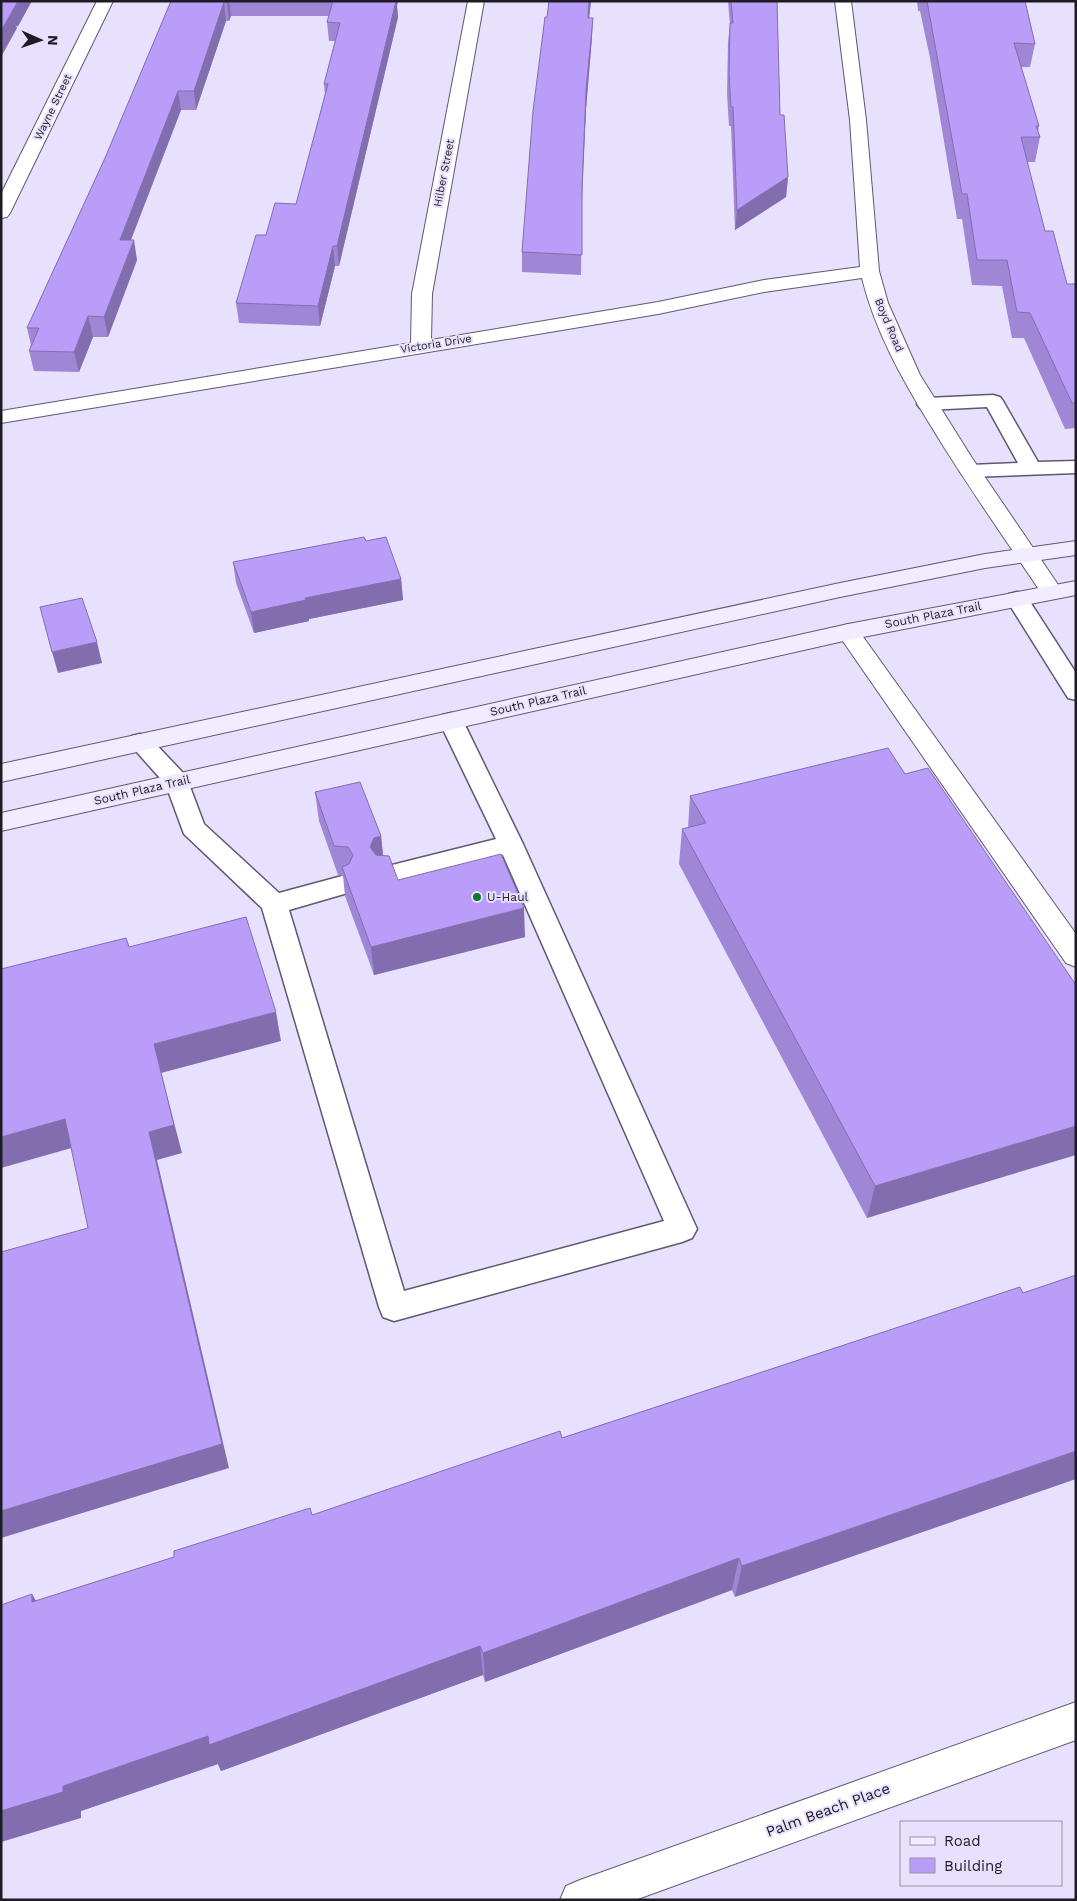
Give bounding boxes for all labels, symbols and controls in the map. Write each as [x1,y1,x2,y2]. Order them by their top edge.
north arrow [15,15,65,65]
text: N [45,35,61,46]
street label: Wayne Street [31,72,75,142]
street label: Hilber Street [431,138,457,208]
street label: Boyd Road [872,296,906,354]
street label: Victoria Drive [399,332,473,356]
street label: South Plaza Trail [884,599,983,631]
street label: South Plaza Trail [489,683,588,719]
street label: South Plaza Trail [93,772,192,808]
place label: U-Haul [487,890,529,904]
marker: U-Haul [471,891,483,903]
street label: Palm Beach Place [764,1779,892,1841]
legend [900,1821,1062,1886]
text: Road [944,1832,981,1850]
text: Building [944,1857,1002,1875]

